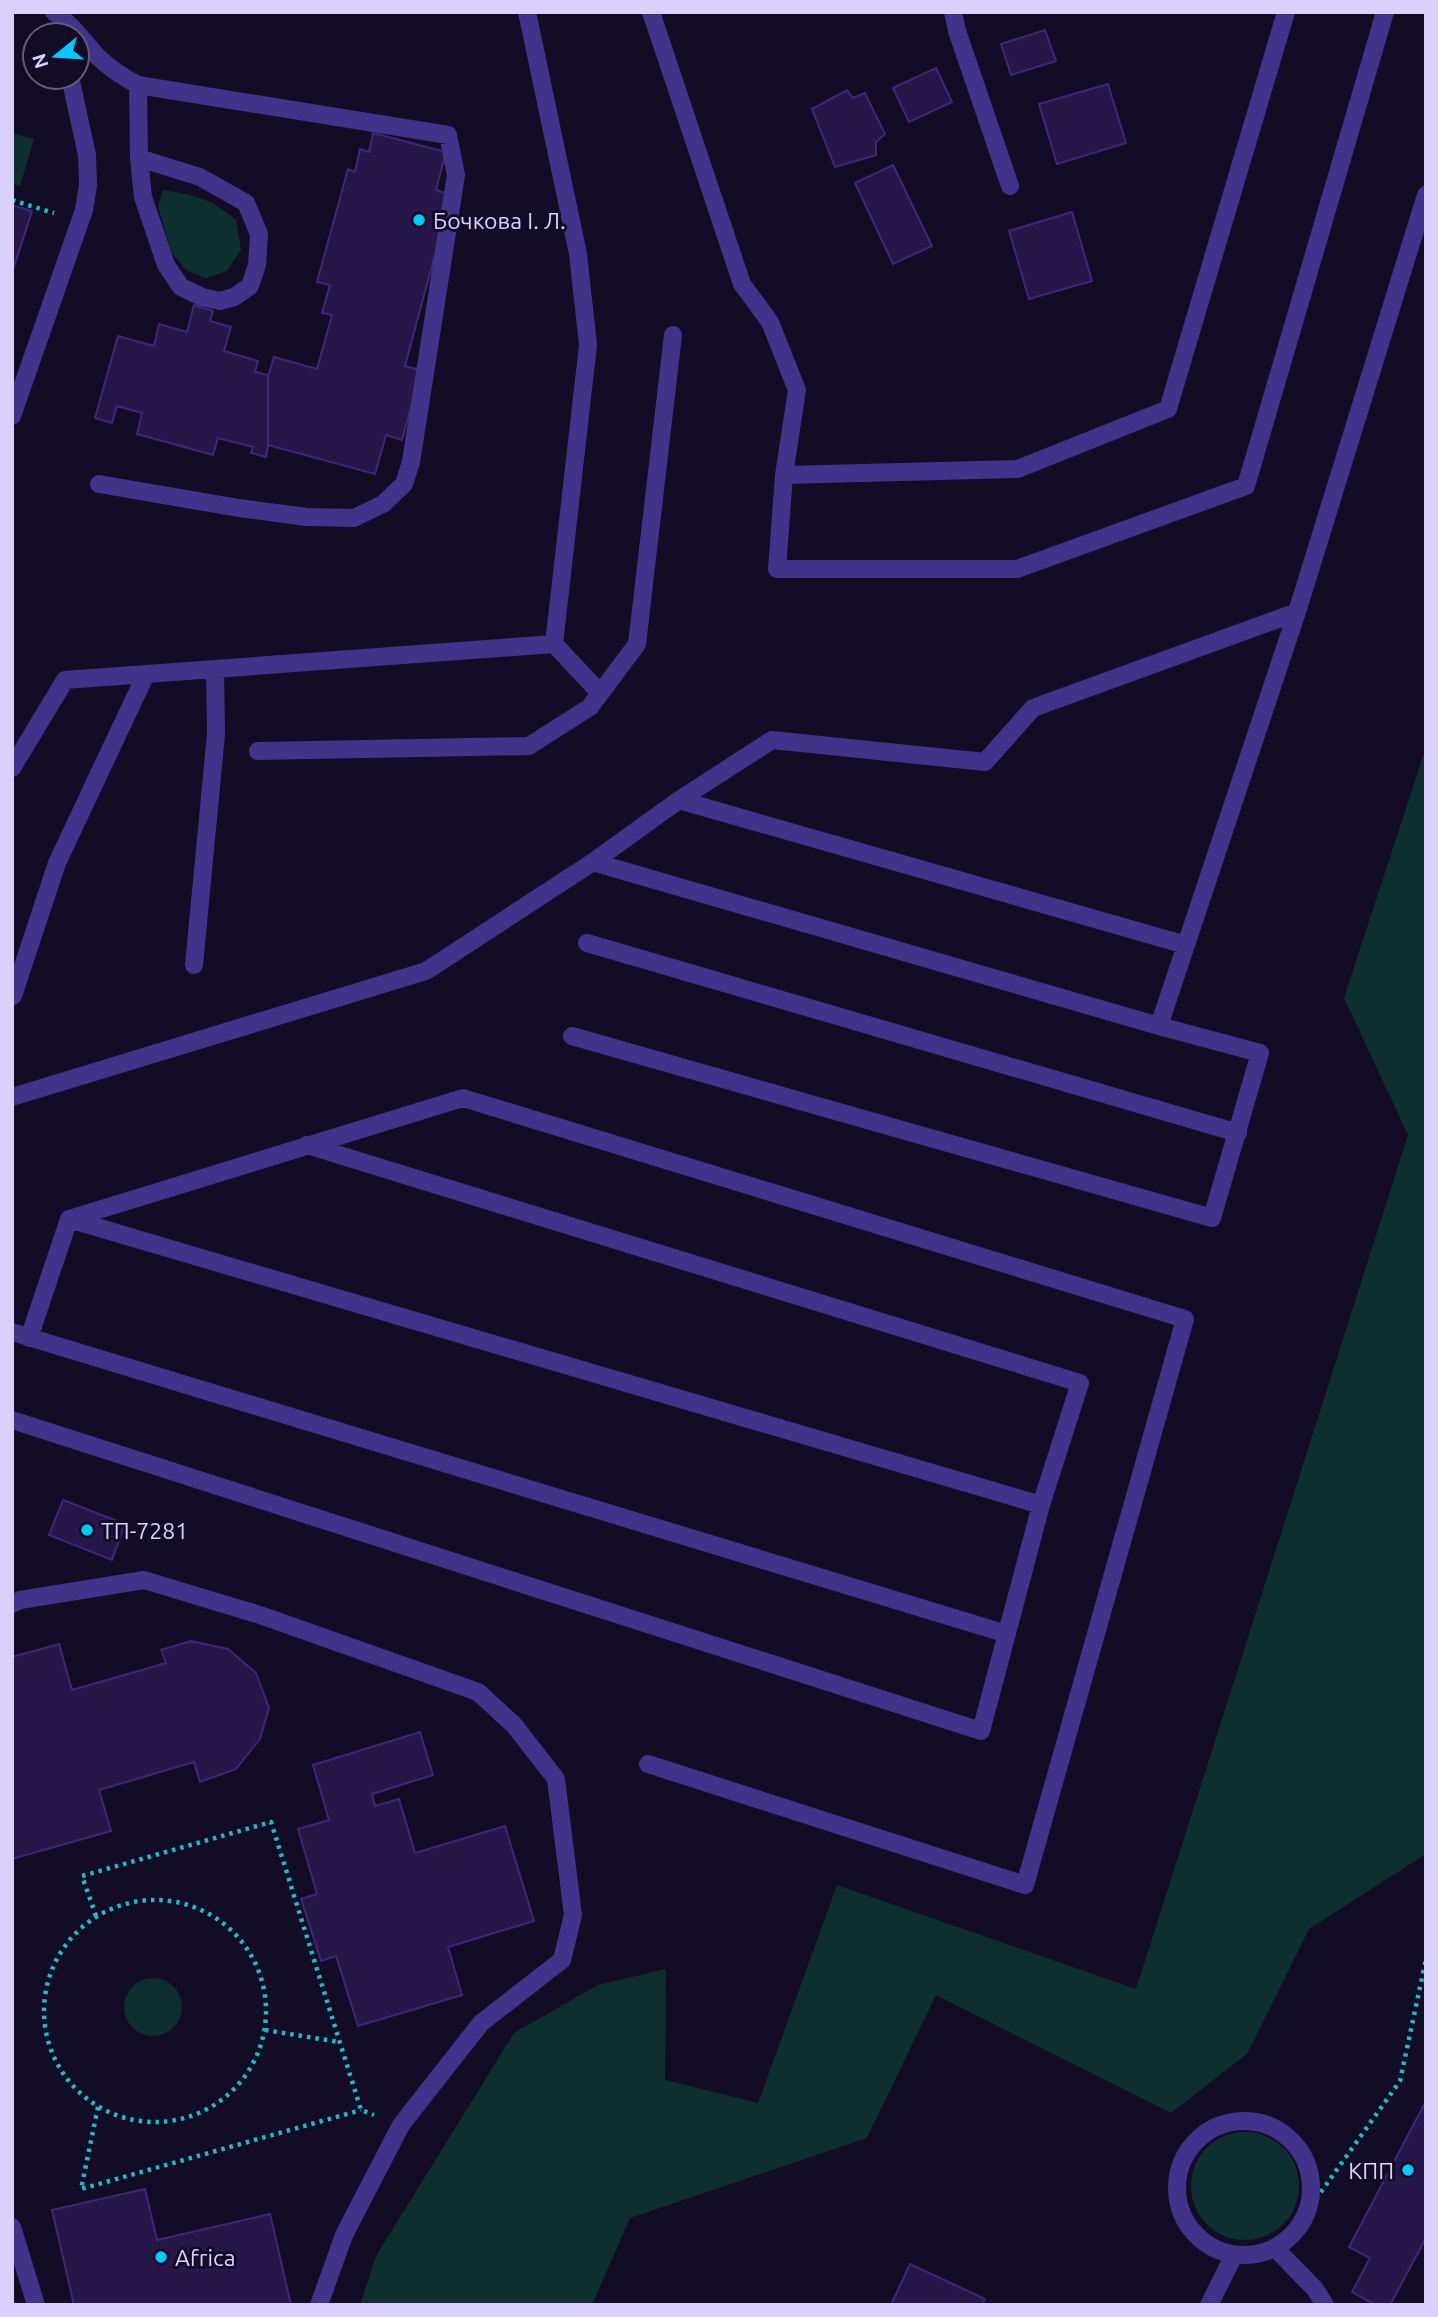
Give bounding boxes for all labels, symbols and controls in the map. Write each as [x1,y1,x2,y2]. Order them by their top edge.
north arrow [21,21,91,91]
text: N [27,51,52,71]
place label: Бочкова І. Л. [433,208,566,233]
marker: Бочкова І. Л. [411,212,427,228]
place label: ТП-7281 [101,1518,188,1543]
marker: ТП-7281 [79,1522,95,1538]
place label: КПП [1348,2158,1394,2183]
marker: КПП [1400,2162,1416,2178]
place label: Africa [175,2245,235,2270]
marker: Africa [153,2249,169,2265]

